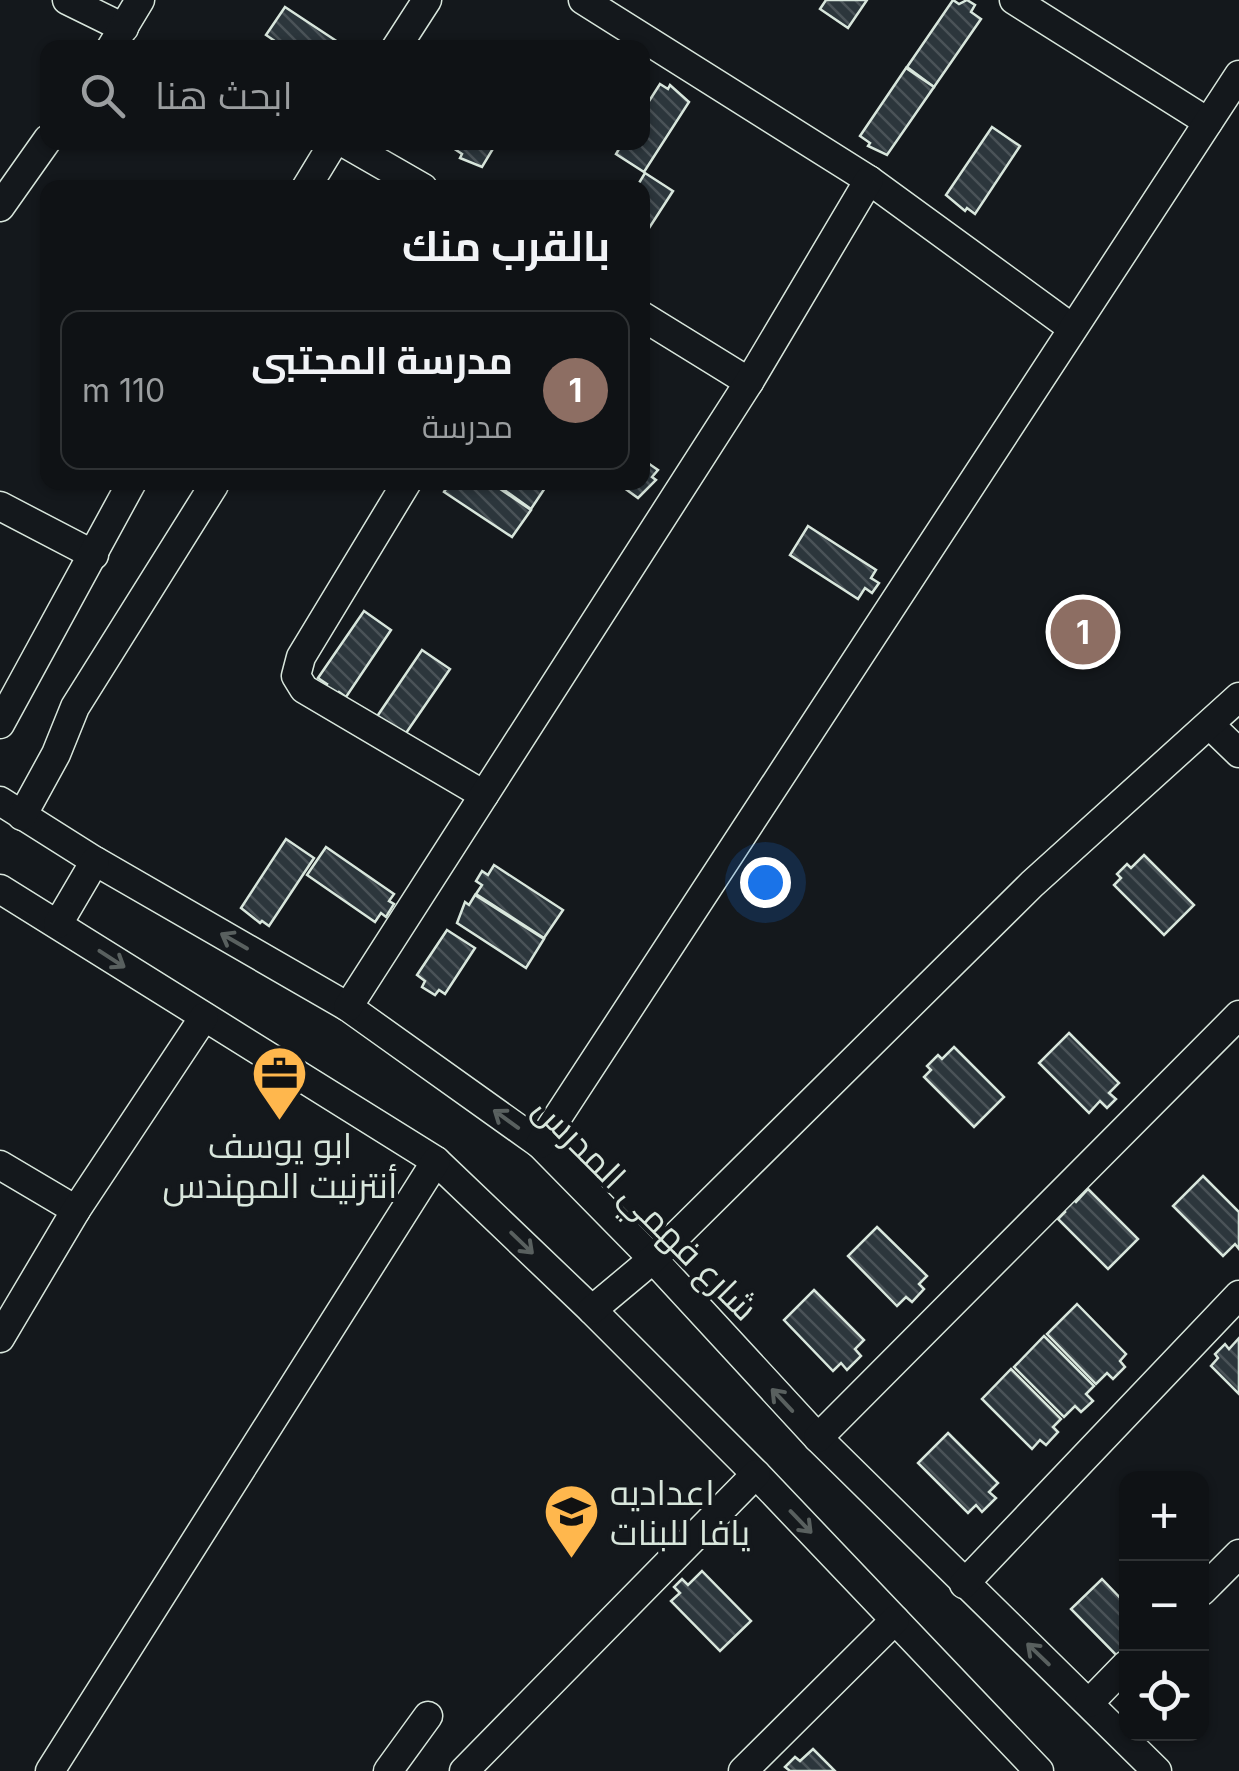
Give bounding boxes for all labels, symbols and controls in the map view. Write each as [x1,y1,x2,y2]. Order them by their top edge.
search box [40,40,650,150]
icon: search [75,68,130,123]
text: ابحث هنا [155,72,293,118]
text: بالقرب منك [402,220,610,271]
text: مدرسة المجتبى [251,337,513,383]
text: 110 m [82,371,165,410]
text: 1 [569,371,582,410]
text: مدرسة [422,407,513,446]
pin: 1 [1050,594,1116,670]
your location [740,857,791,908]
one-way arrow [220,931,249,951]
one-way arrow [98,948,126,969]
office icon: ابو يوسف أنترنيت المهندس [250,1044,310,1123]
street label: شارع فهمي المدرس [520,1087,767,1334]
one-way arrow [492,1109,520,1130]
place label: ابو يوسف أنترنيت المهندس [163,1124,397,1207]
one-way arrow [509,1231,533,1255]
one-way arrow [771,1388,794,1413]
place label: اعداديه يافا للبنات [610,1471,750,1553]
map controls [1119,1471,1209,1741]
button: + [1119,1471,1209,1561]
school or university icon: اعداديه يافا للبنات [541,1482,601,1561]
one-way arrow [789,1509,813,1533]
button: − [1119,1561,1209,1651]
one-way arrow [1026,1642,1050,1666]
button: locate [1119,1651,1209,1741]

